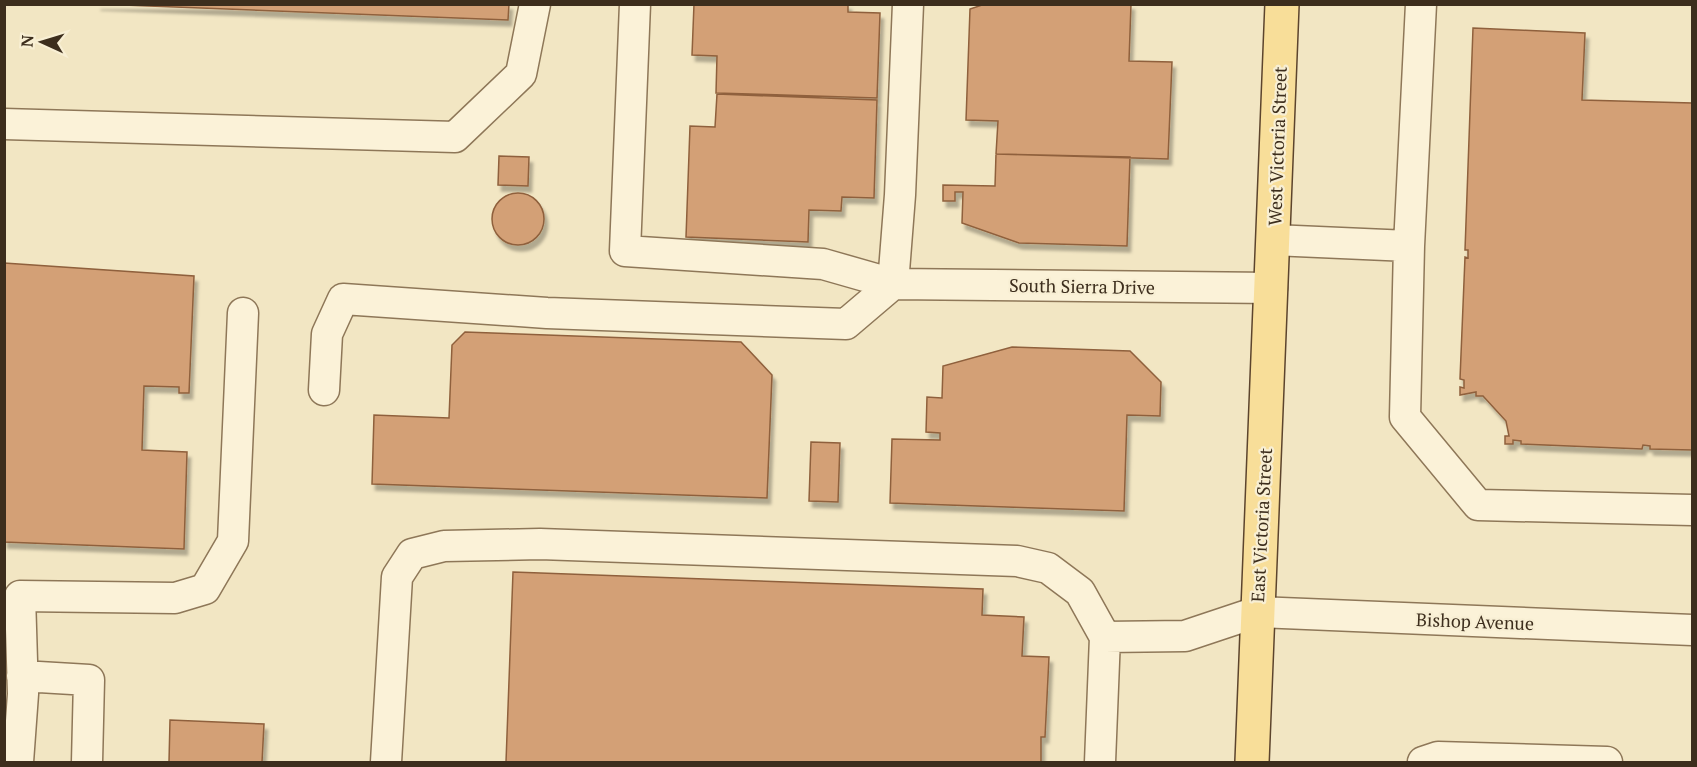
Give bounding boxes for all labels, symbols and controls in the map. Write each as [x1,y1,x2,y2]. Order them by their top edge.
north arrow [12,12,72,72]
text: N [16,34,38,48]
street label: West Victoria Street [1262,66,1292,226]
street label: South Sierra Drive [1009,273,1155,299]
street label: East Victoria Street [1245,447,1277,603]
street label: Bishop Avenue [1416,607,1534,635]

